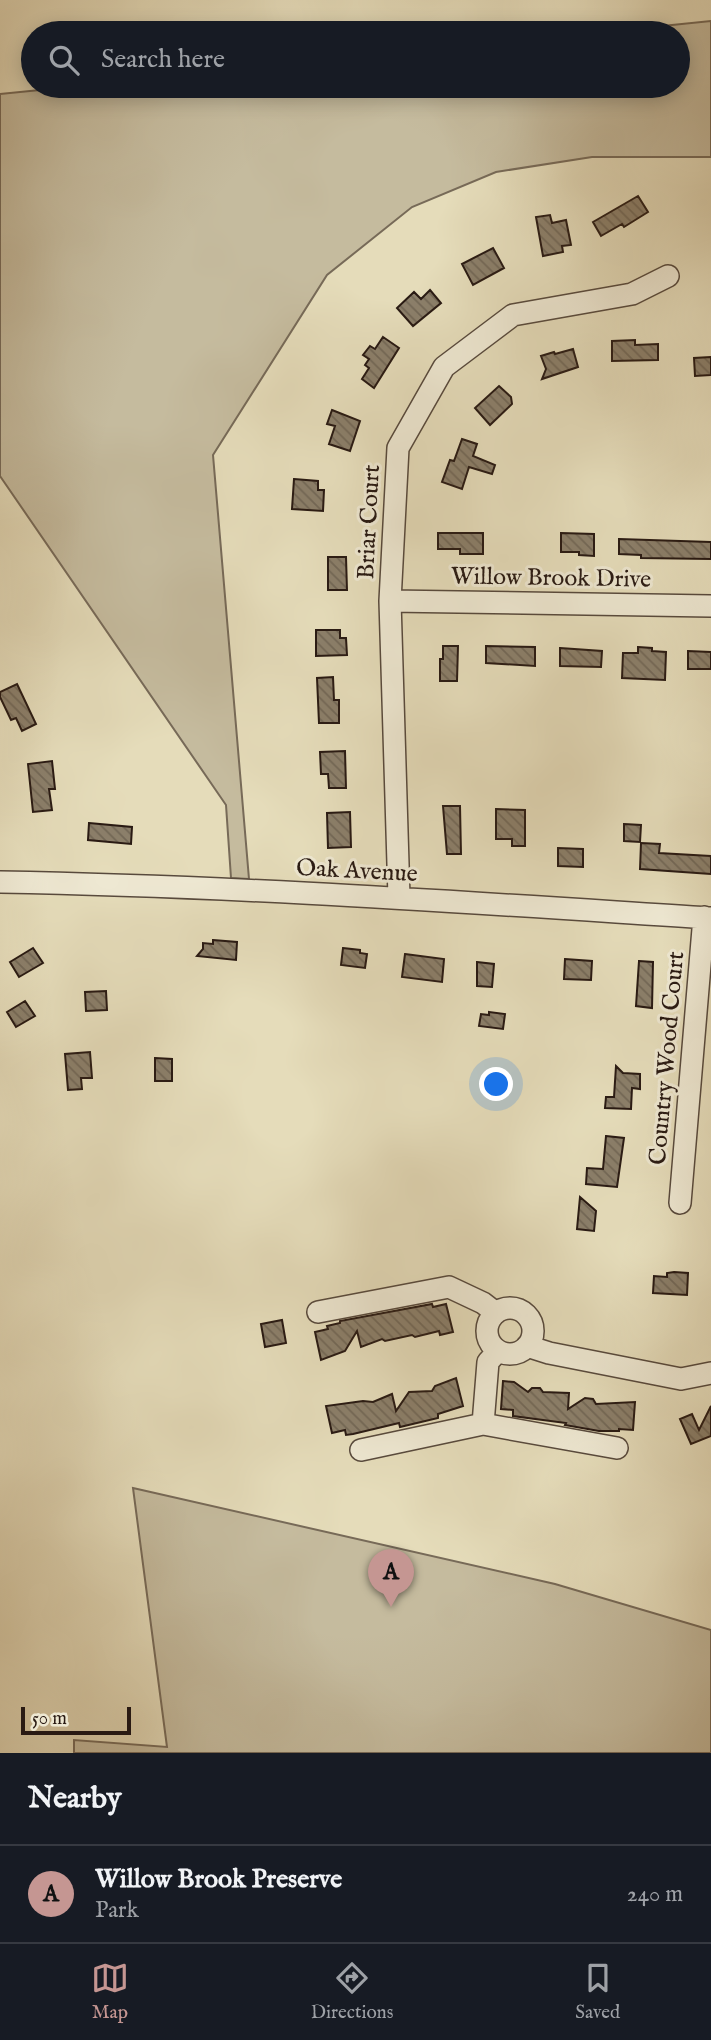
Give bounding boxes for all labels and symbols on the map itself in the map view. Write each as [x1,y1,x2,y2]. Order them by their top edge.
street label: Briar Court [351,464,388,580]
street label: Willow Brook Drive [450,561,651,596]
street label: Oak Avenue [295,853,418,890]
street label: Country Wood Court [643,950,692,1166]
your location [479,1067,513,1101]
pin: A [368,1549,414,1607]
scale bar [21,1704,131,1736]

